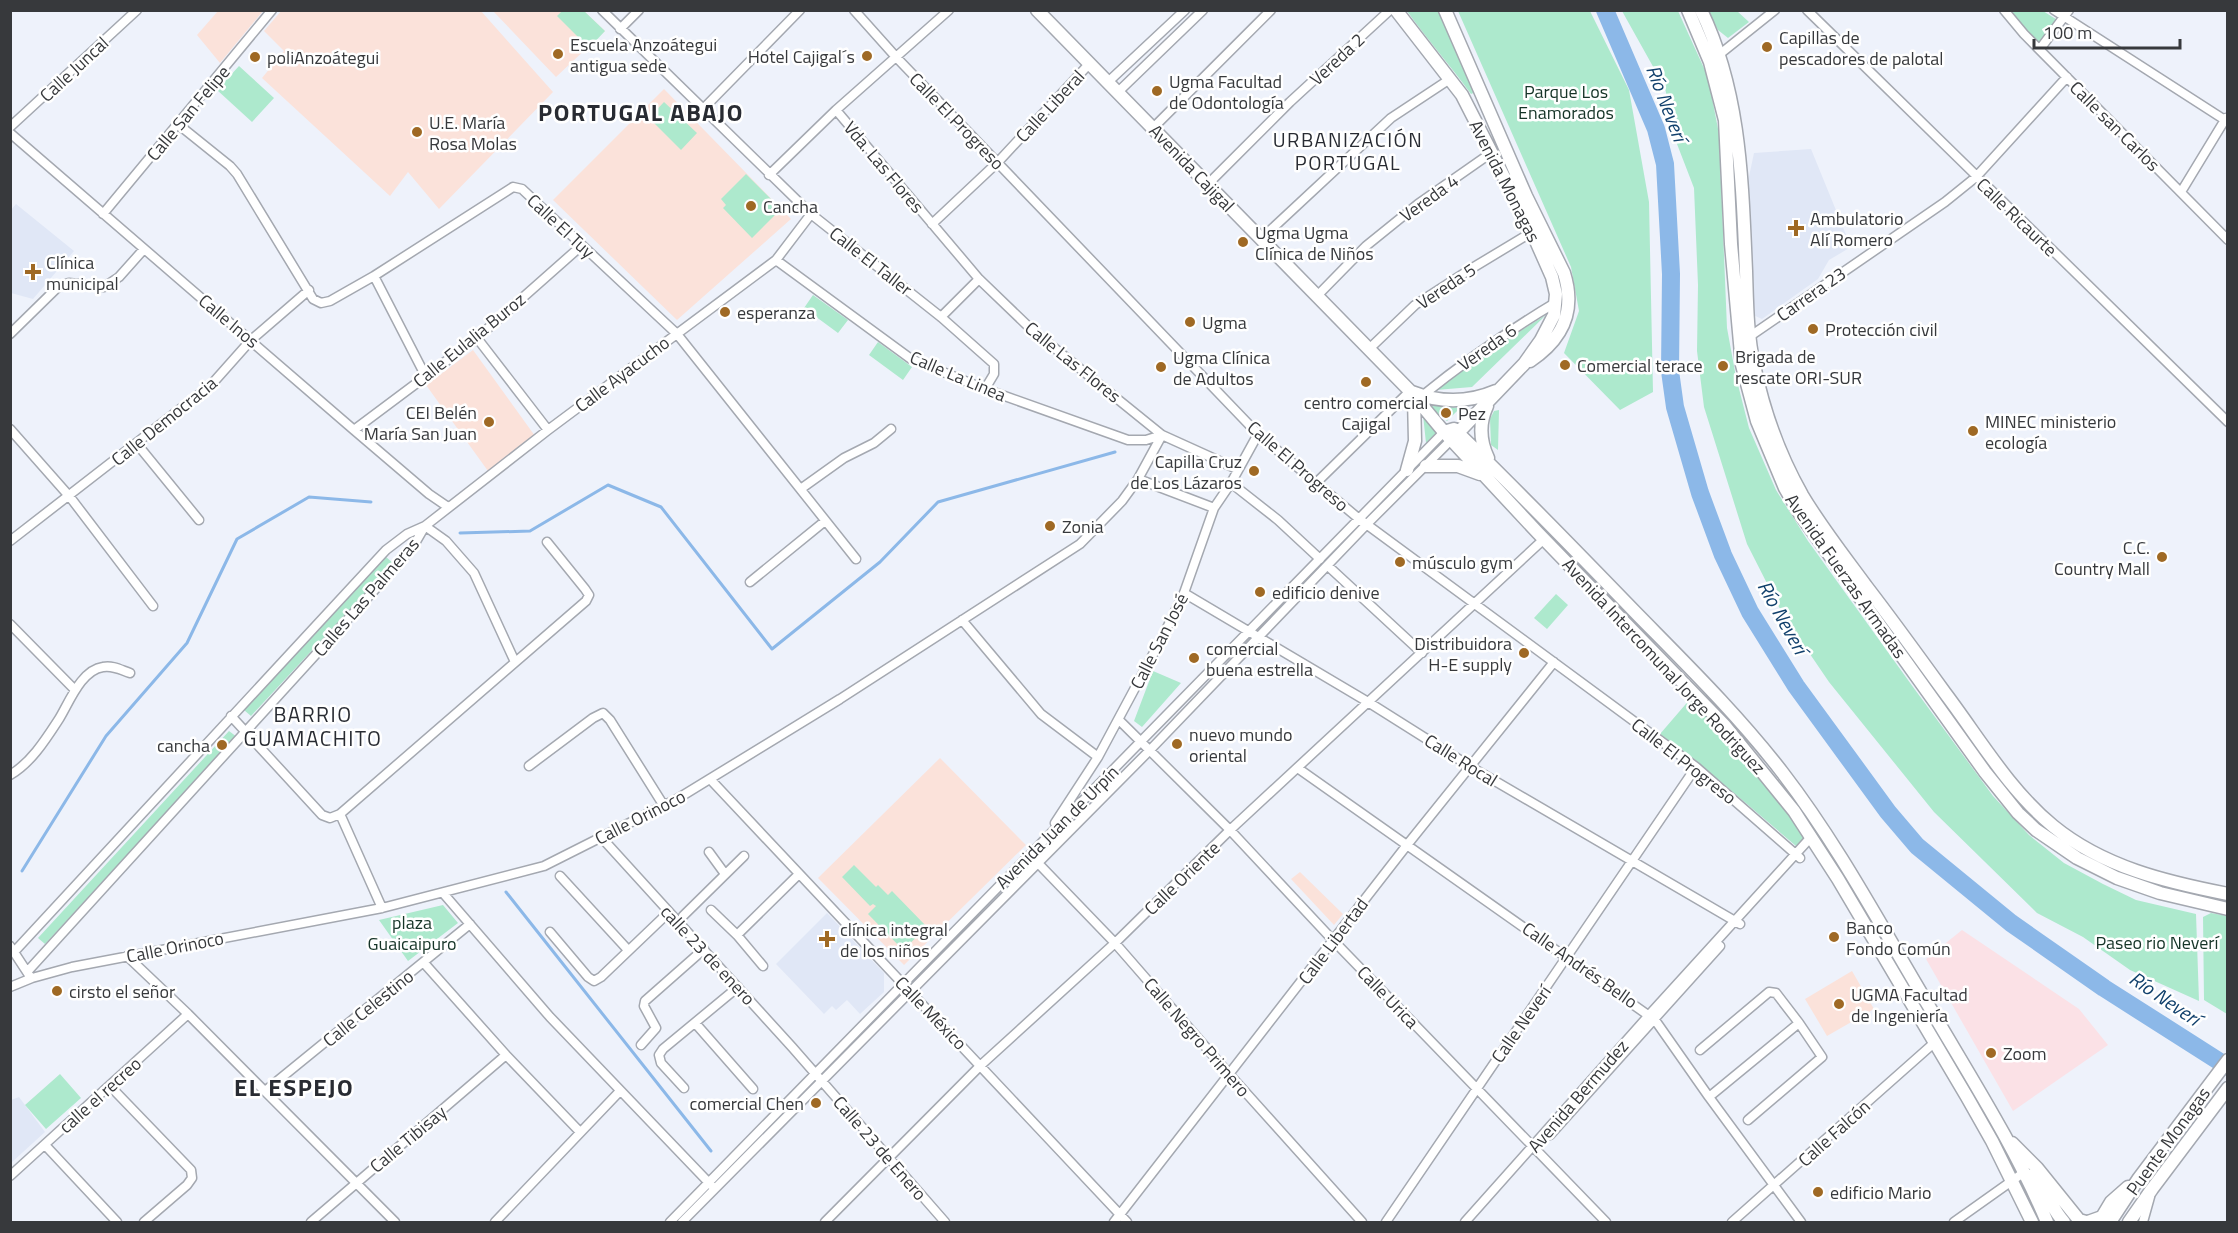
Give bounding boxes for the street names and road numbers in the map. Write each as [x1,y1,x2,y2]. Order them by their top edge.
street label: Vereda 2 [1303,26,1371,92]
street label: Calle Juncal [33,30,115,108]
street label: Calle San Felipe [140,59,236,167]
street label: Calle Liberal [1009,64,1091,148]
street label: Calle El Progreso [903,66,1011,176]
street label: Calle san Carlos [2064,75,2166,177]
street label: Vda. Las Flores [837,115,931,219]
street label: Avenida Monagas [1463,115,1547,247]
street label: Avenida Cajigal [1143,118,1241,218]
street label: Vereda 4 [1394,167,1464,229]
street label: Calle Ricaurte [1970,171,2064,263]
street label: Calle El Tuy [521,187,601,265]
street label: Calle El Taller [824,220,918,302]
street label: Vereda 5 [1411,256,1481,316]
street label: Carrera 23 [1771,260,1851,328]
street label: Calle Eulalia Buroz [407,286,531,394]
street label: Calle Inos [193,287,265,355]
street label: Calle Las Flores [1019,315,1127,409]
street label: Vereda 6 [1452,317,1522,377]
street label: Calle Ayacucho [569,329,675,419]
street label: Calle La Linea [906,344,1010,408]
street label: Calle Democracia [105,370,223,472]
street label: Calle El Progreso [1241,414,1355,518]
street label: Avenida Fuerzas Armadas [1779,488,1913,664]
street label: Calles Las Palmeras [307,532,425,662]
street label: Avenida Intercomunal Jorge Rodriguez [1556,552,1772,780]
street label: Calle San José [1123,588,1195,694]
street label: Calle El Progreso [1626,711,1742,811]
street label: Calle Rocal [1419,727,1503,793]
street label: Avenida Juan de Urpín [989,759,1125,895]
street label: Calle Orinoco [590,783,690,851]
street label: Calle Oriente [1138,835,1226,921]
street label: Calle Libertad [1291,892,1375,990]
street label: calle 23 de enero [654,899,762,1011]
street label: Calle Andrés Bello [1517,915,1643,1015]
street label: Calle Orinoco [124,924,226,970]
street label: Calle Urica [1351,959,1425,1035]
street label: Calle Celestino [317,963,419,1053]
street label: Calle México [889,970,973,1056]
street label: Calle Negro Primero [1137,971,1257,1103]
street label: Calle Neverí [1484,978,1559,1068]
street label: Avenida Bermudez [1521,1034,1635,1158]
street label: calle el recreo [53,1050,147,1140]
street label: Puente Monagas [2119,1081,2217,1201]
street label: Calle 23 de Enero [827,1090,933,1206]
street label: Calle Falcón [1792,1093,1876,1173]
street label: Calle Tibisay [364,1099,453,1179]

